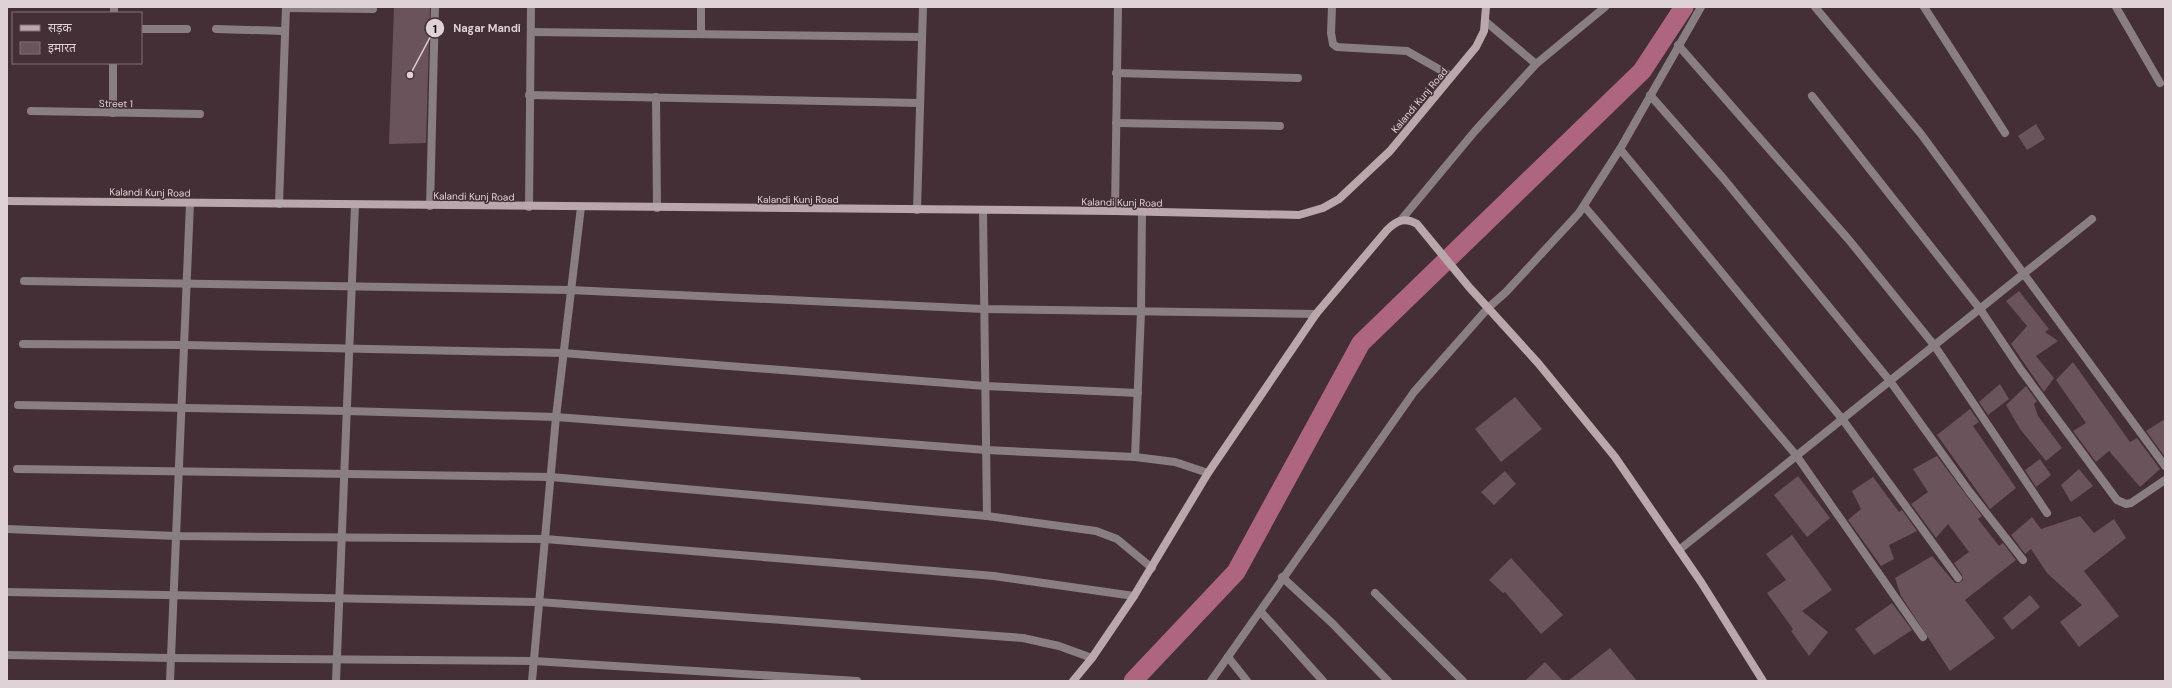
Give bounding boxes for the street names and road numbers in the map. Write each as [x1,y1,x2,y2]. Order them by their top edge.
street label: Kalandi Kunj Road [1388,65,1450,136]
street label: Street 1 [99,97,133,110]
street label: Kalandi Kunj Road [109,185,191,200]
street label: Kalandi Kunj Road [433,189,515,204]
street label: Kalandi Kunj Road [757,193,839,206]
street label: Kalandi Kunj Road [1081,195,1163,210]

